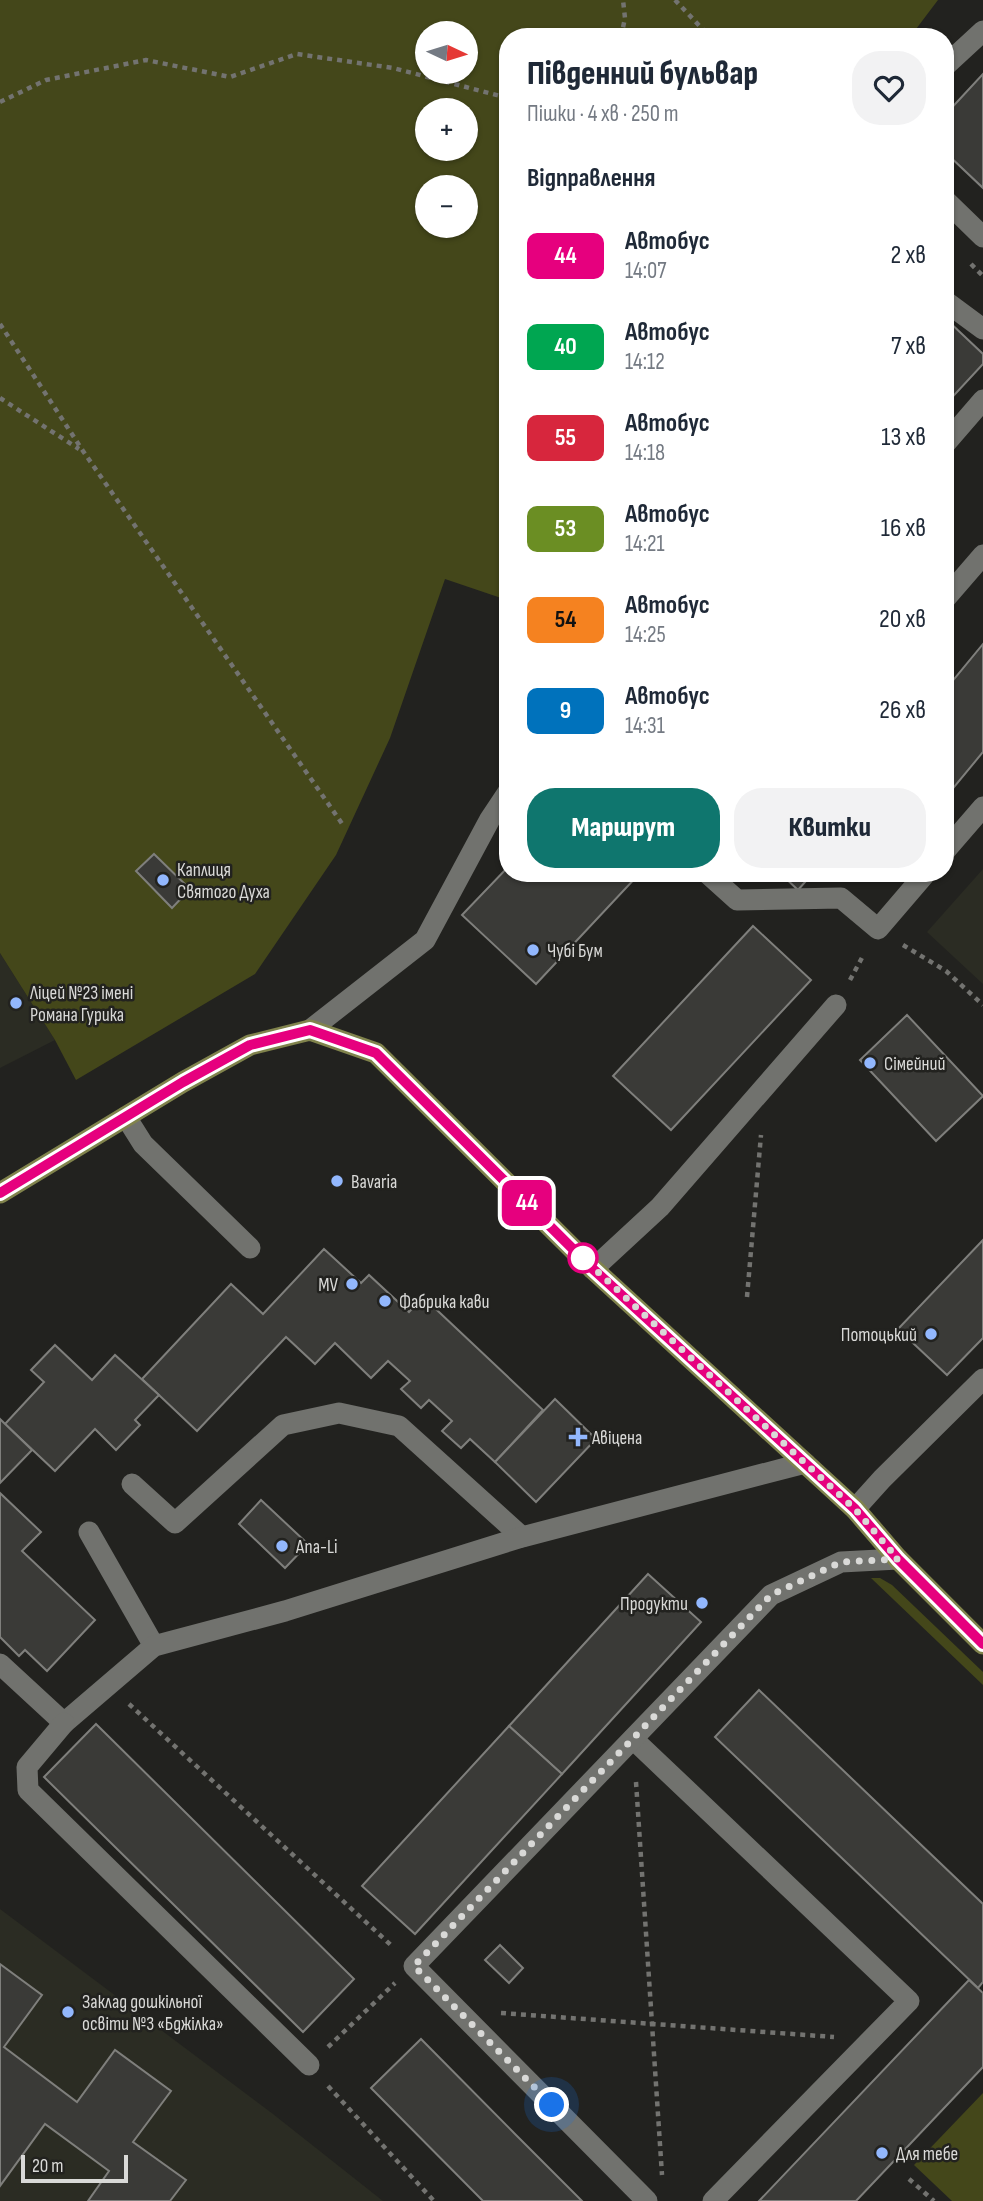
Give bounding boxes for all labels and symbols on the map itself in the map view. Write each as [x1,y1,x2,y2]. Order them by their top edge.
north arrow [415,21,478,84]
place label: Каплиця Святого Духа [177,859,270,904]
marker: Каплиця Святого Духа [155,872,171,888]
place label: Чубі Бум [547,940,603,963]
marker: Чубі Бум [525,942,541,958]
place label: Ліцей №23 імені Романа Гурика [29,982,133,1027]
marker: Ліцей №23 імені Романа Гурика [8,995,24,1011]
place label: Сімейний [884,1053,945,1076]
marker: Сімейний [862,1055,878,1071]
place label: Bavaria [351,1171,397,1194]
marker: Bavaria [329,1173,345,1189]
line badge: 44 [496,1180,558,1226]
unlabelled marker [568,1243,598,1273]
place label: MV [318,1274,338,1297]
marker: MV [344,1276,360,1292]
place label: Фабрика кави [399,1291,490,1314]
marker: Фабрика кави [377,1293,393,1309]
place label: Потоцький [841,1324,917,1347]
marker: Потоцький [923,1326,939,1342]
place label: Авіцена [591,1427,642,1450]
marker: Авіцена [570,1429,586,1445]
place label: Ana-Li [295,1536,338,1559]
marker: Ana-Li [274,1538,290,1554]
place label: Продукти [620,1593,688,1616]
marker: Продукти [694,1595,710,1611]
place label: Заклад дошкільної освіти №3 «Бджілка» [82,1991,223,2036]
marker: Заклад дошкільної освіти №3 «Бджілка» [60,2004,76,2020]
your location [534,2087,569,2122]
place label: Для тебе [896,2143,958,2166]
marker: Для тебе [874,2145,890,2161]
scale bar [21,2152,128,2184]

